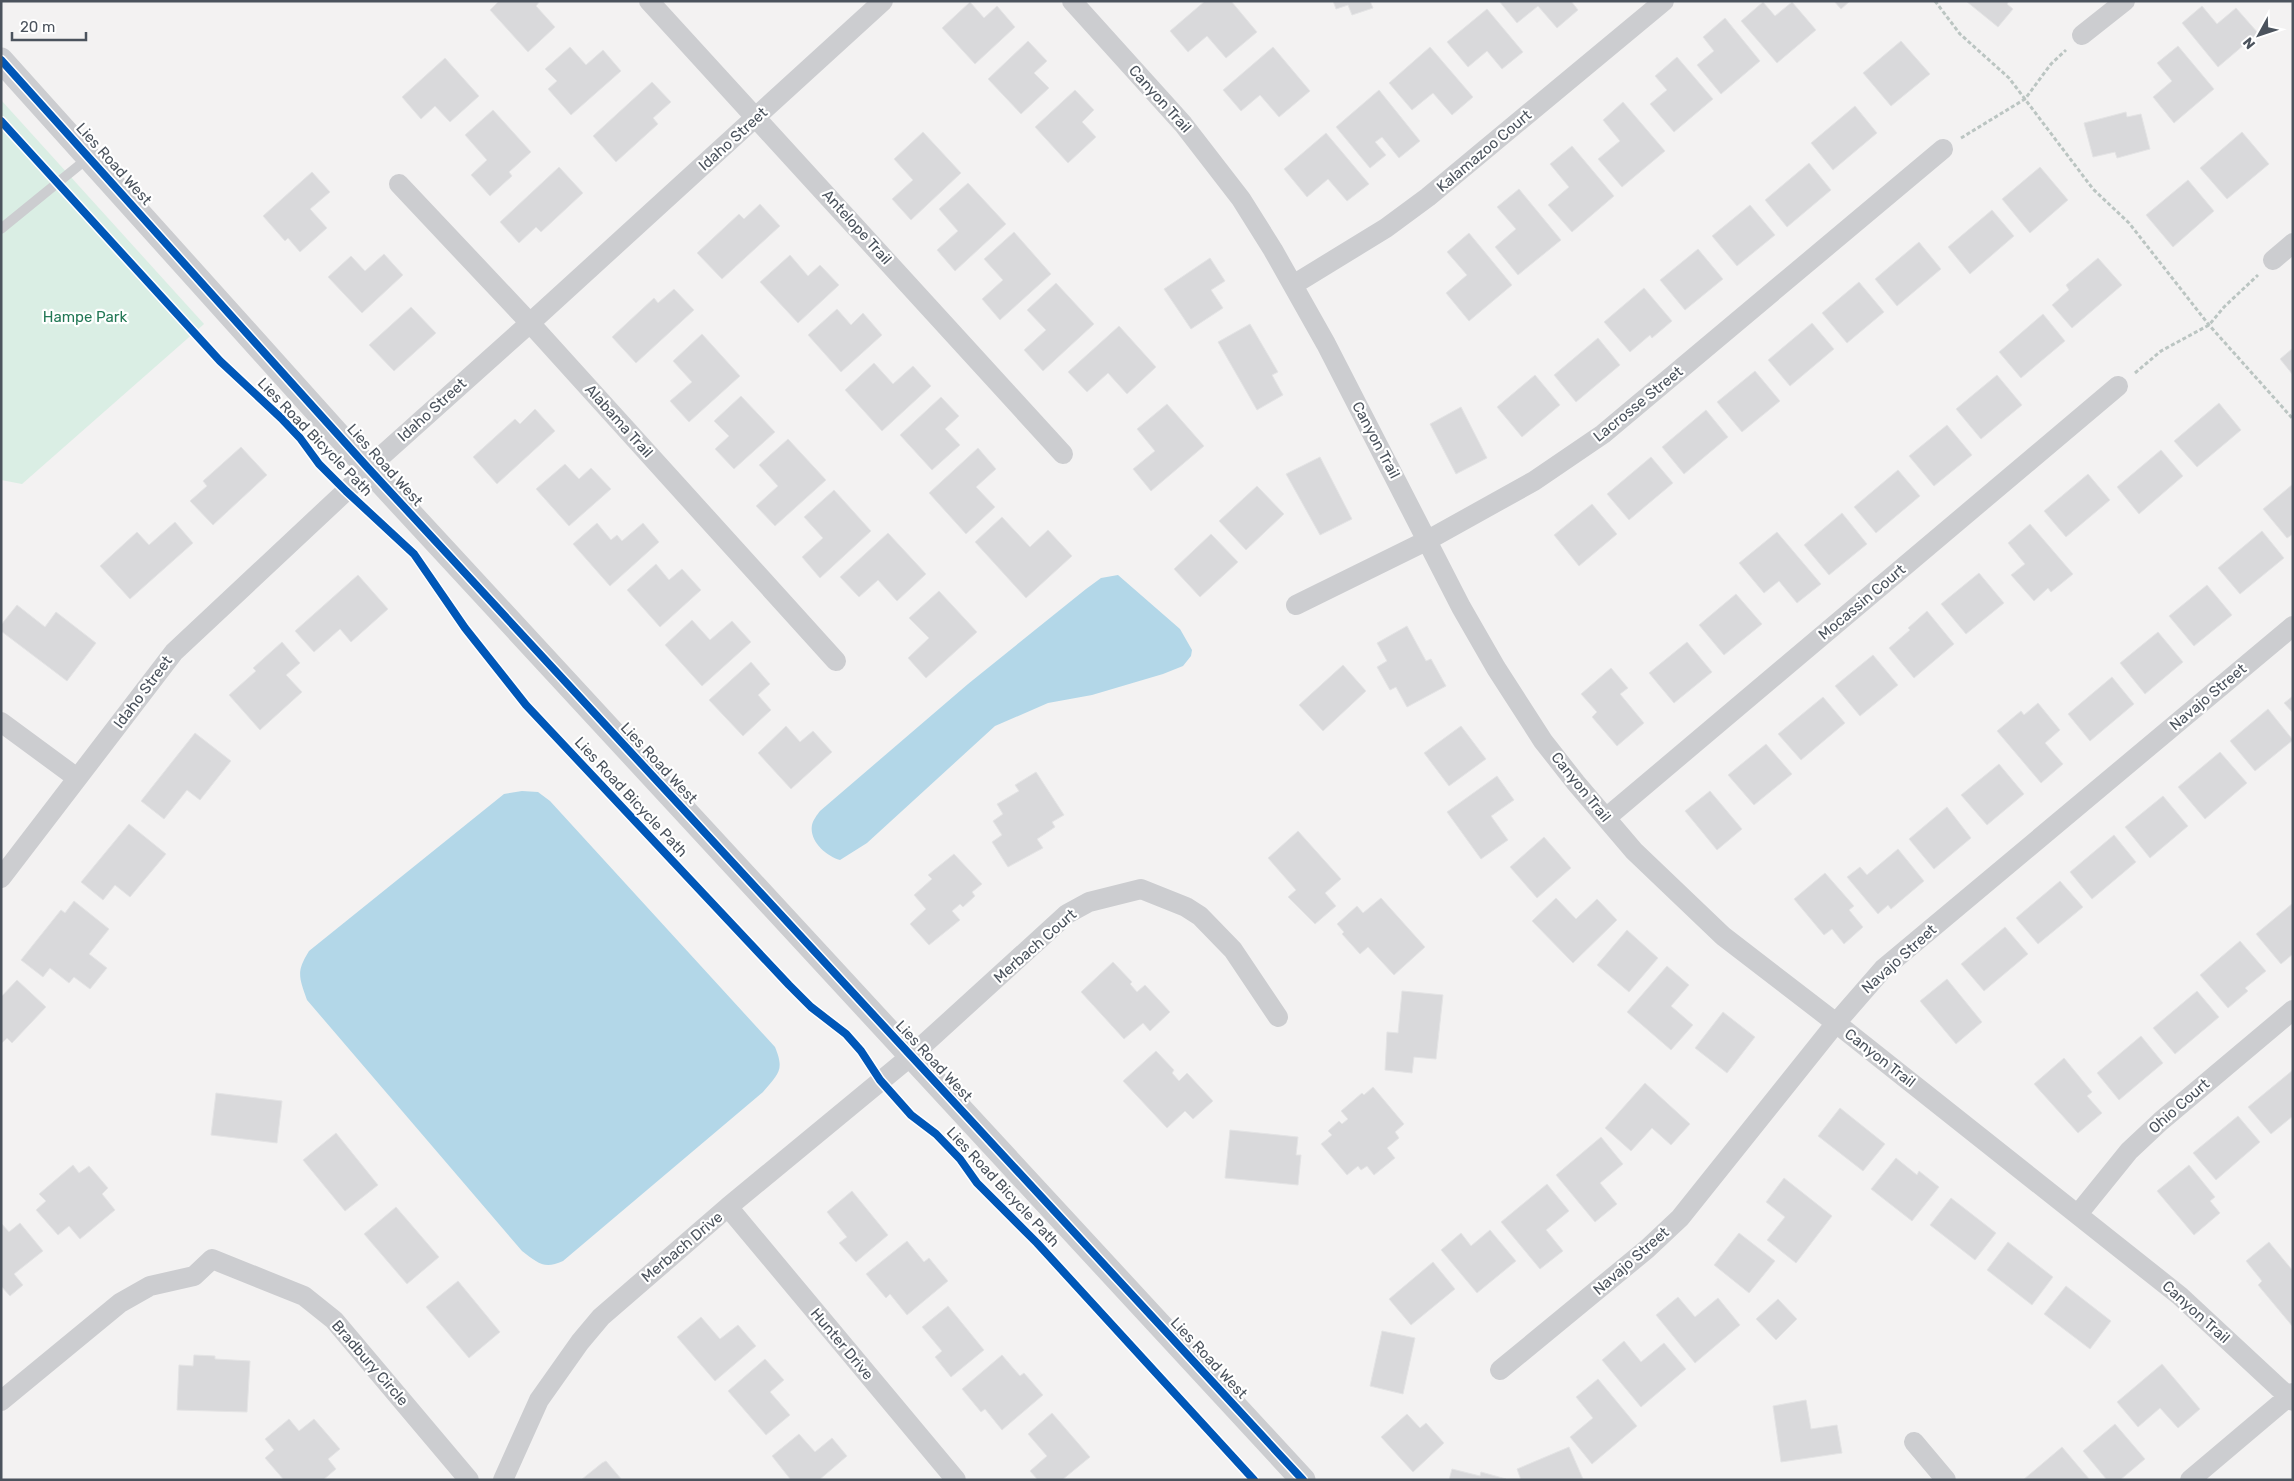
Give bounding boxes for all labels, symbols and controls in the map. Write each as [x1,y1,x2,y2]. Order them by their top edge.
scale bar [12,10,86,42]
north arrow [2234,10,2284,60]
text: 20 m [20,18,55,36]
text: N [2240,34,2259,52]
street label: Canyon Trail [1125,61,1195,137]
street label: Idaho Street [695,103,771,174]
street label: Kalamazoo Court [1433,106,1535,196]
street label: Lies Road West [72,119,156,209]
street label: Antelope Trail [819,186,895,268]
park label: Hampe Park [43,308,128,326]
street label: Lacrosse Street [1590,362,1686,446]
street label: Lies Road Bicycle Path [254,374,376,500]
street label: Idaho Street [394,374,470,445]
street label: Alabama Trail [581,381,657,461]
street label: Canyon Trail [1348,398,1404,482]
street label: Lies Road West [343,420,427,510]
street label: Mocassin Court [1815,560,1909,644]
street label: Idaho Street [110,652,176,732]
street label: Navajo Street [2166,660,2250,734]
street label: Lies Road West [617,719,701,807]
street label: Lies Road Bicycle Path [571,733,691,861]
street label: Canyon Trail [1547,748,1615,826]
street label: Merbach Court [990,905,1080,987]
street label: Navajo Street [1858,921,1940,997]
street label: Lies Road West [892,1017,976,1105]
street label: Canyon Trail [1841,1025,1919,1091]
street label: Ohio Court [2145,1075,2213,1137]
street label: Lies Road Bicycle Path [943,1123,1063,1251]
street label: Merbach Drive [638,1208,726,1286]
street label: Navajo Street [1589,1223,1673,1299]
street label: Canyon Trail [2158,1277,2234,1347]
street label: Hunter Drive [807,1304,877,1384]
street label: Lies Road West [1167,1314,1251,1402]
street label: Bradbury Circle [328,1317,412,1409]

